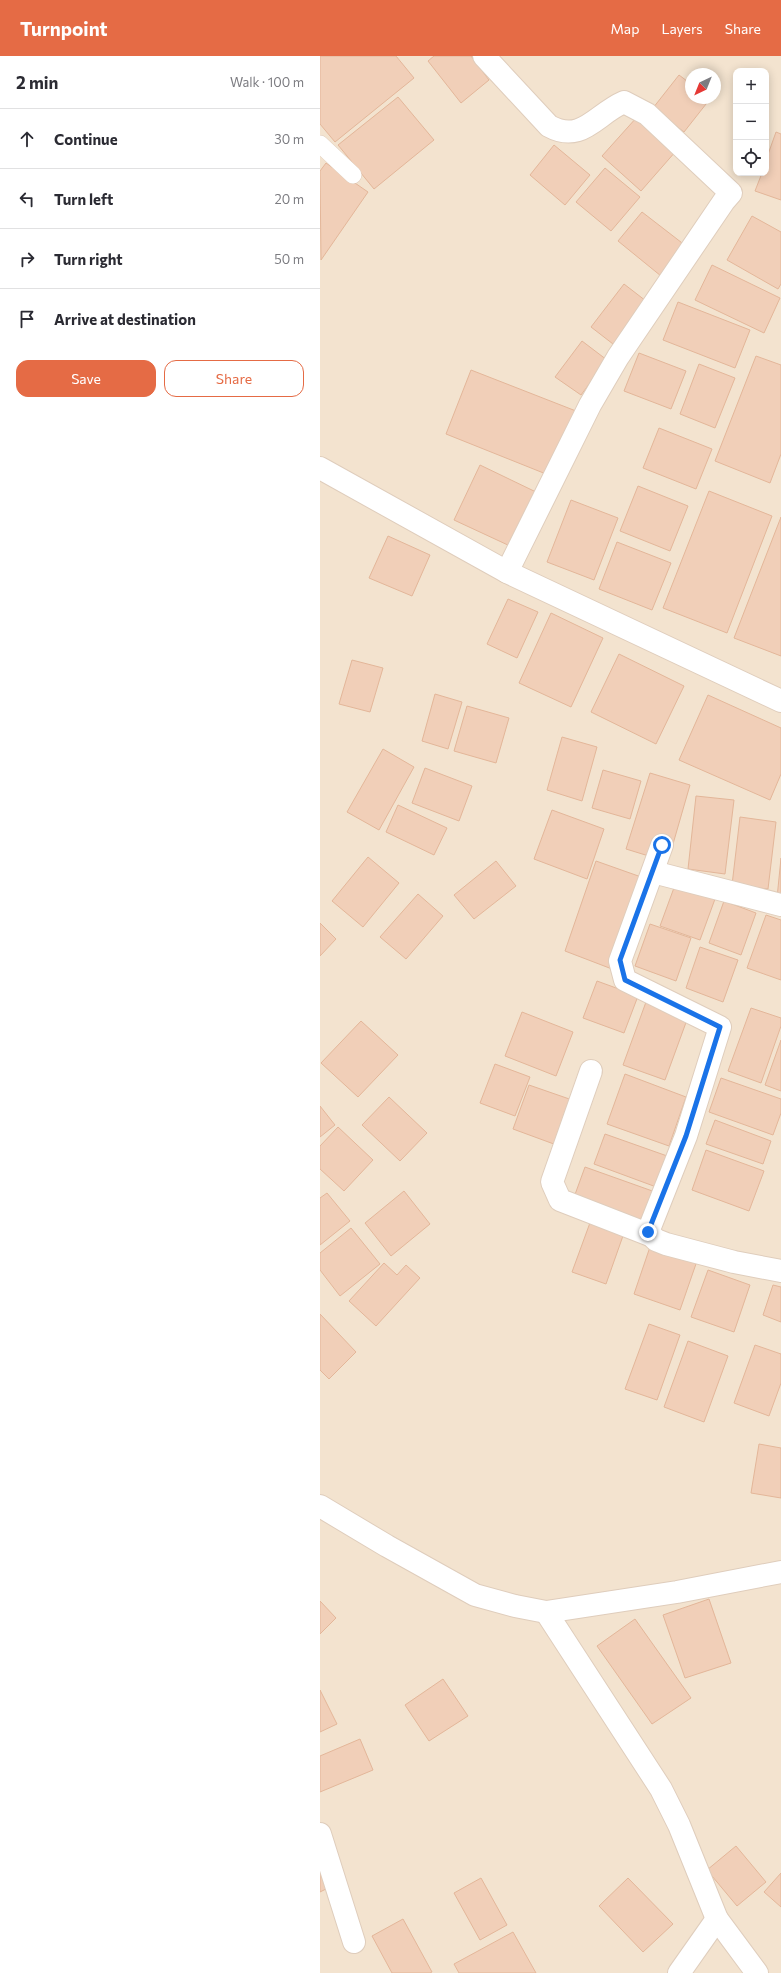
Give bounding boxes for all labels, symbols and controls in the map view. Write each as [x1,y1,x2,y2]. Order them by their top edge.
text: Turnpoint [20,17,108,40]
text: Map [611,20,639,37]
text: Layers [661,20,703,37]
text: Share [725,20,761,37]
north arrow [685,68,721,104]
map controls [733,68,769,176]
button: + [733,68,769,104]
text: 2 min [16,72,58,93]
text: Walk · 100 m [230,74,304,90]
button: − [733,104,769,140]
icon: ahead [16,128,38,150]
text: Continue [54,130,118,148]
text: 30 m [274,131,304,147]
button: locate [733,140,769,176]
icon: left [16,188,38,210]
text: Turn left [54,190,113,208]
text: 20 m [275,191,304,207]
icon: right [16,248,38,270]
text: Turn right [54,250,123,268]
text: 50 m [274,251,304,267]
icon: arrive [16,308,38,330]
text: Arrive at destination [54,310,196,328]
button: Save [16,360,156,397]
button: Share [164,360,304,397]
route start [653,836,671,854]
route end [639,1223,657,1241]

